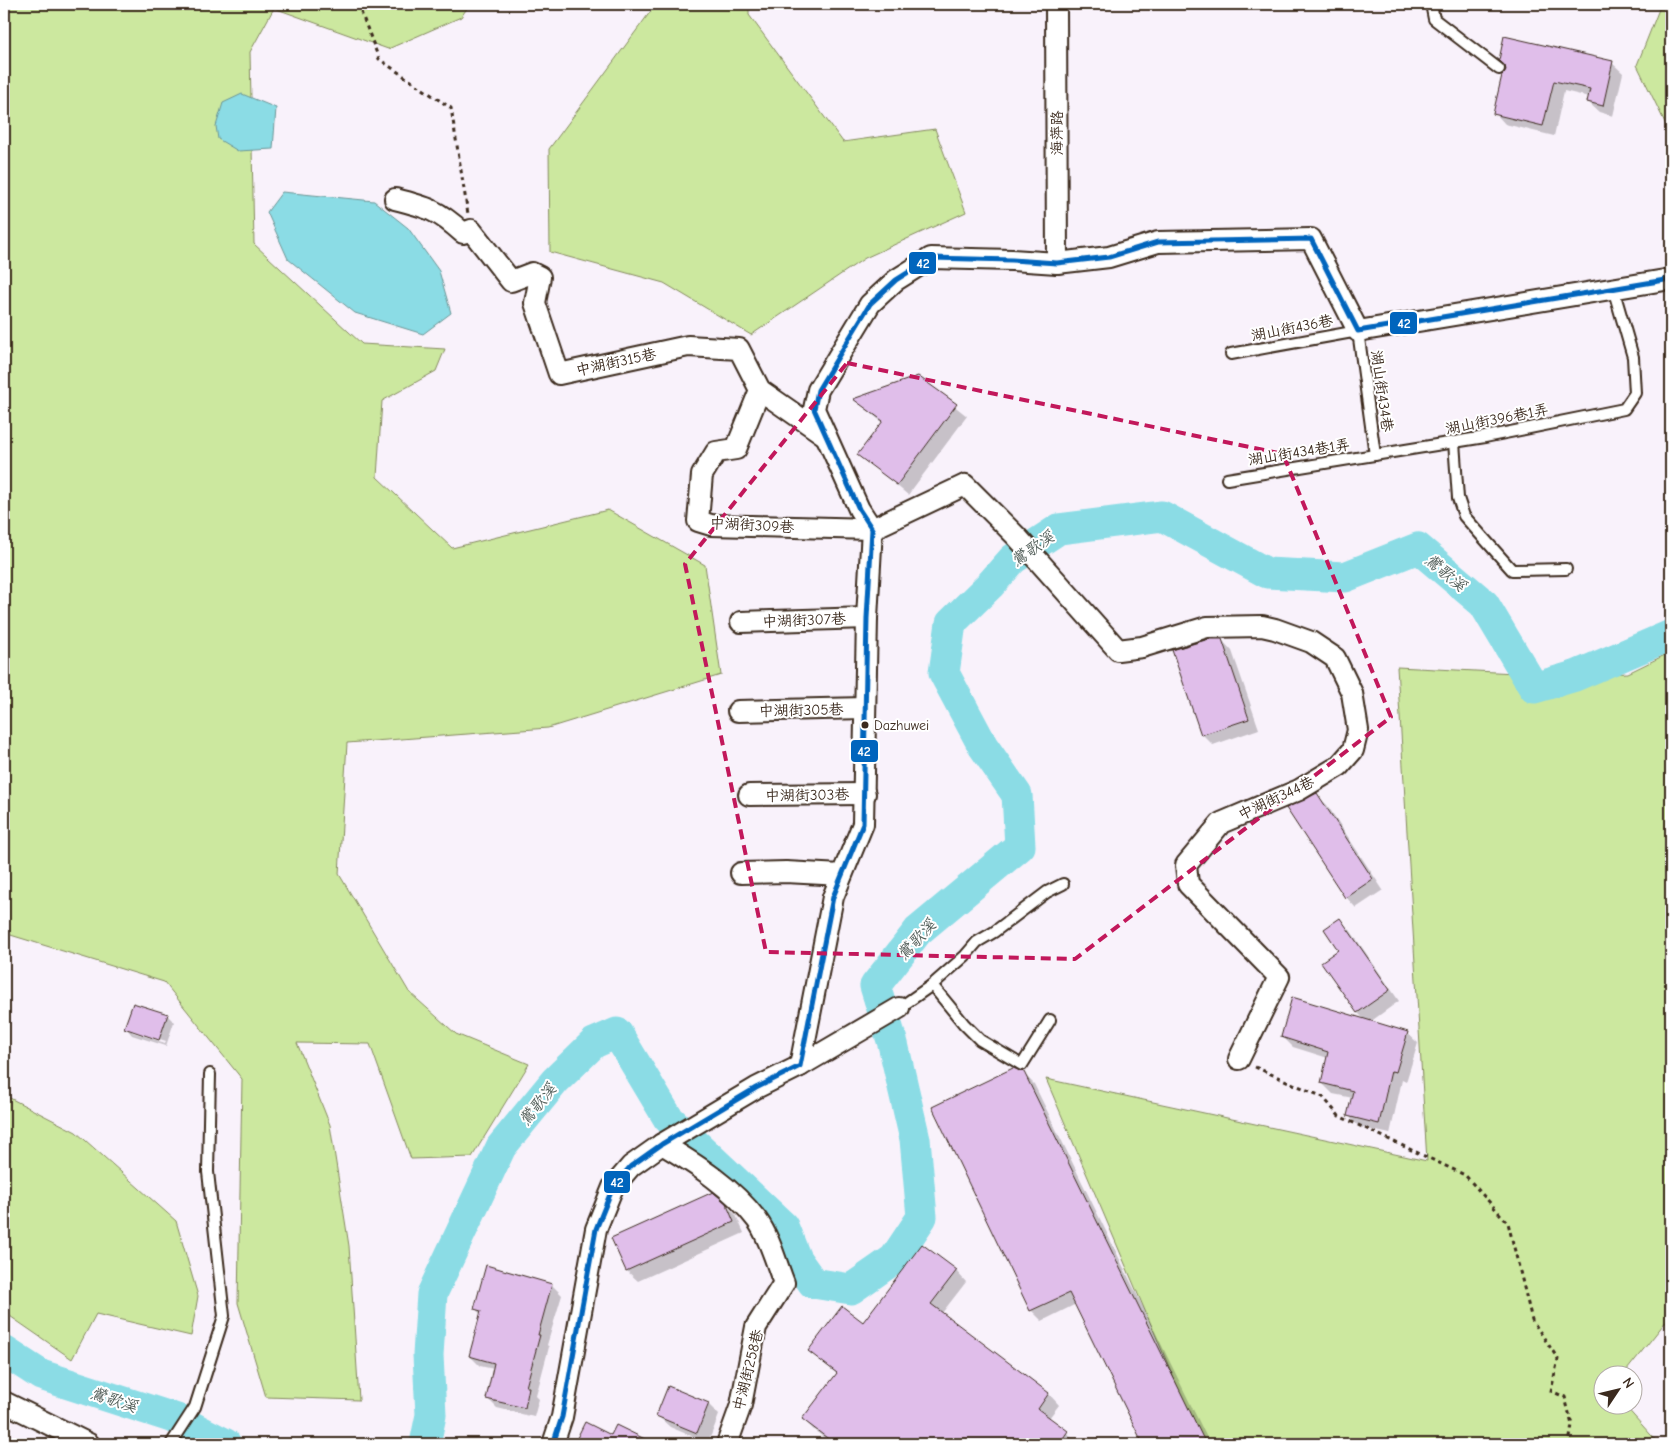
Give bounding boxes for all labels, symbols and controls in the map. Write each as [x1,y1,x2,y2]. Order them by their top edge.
street label: 海萍路 [1048,110,1066,156]
line badge: 42 [908,251,937,275]
text: 42 [916,255,930,272]
street label: 湖山街436巷 [1250,311,1334,345]
line badge: 42 [1389,311,1418,335]
text: 42 [1397,315,1411,332]
street label: 中湖街315巷 [574,345,658,379]
street label: 湖山街434巷 [1367,349,1397,433]
street label: 湖山街396巷1弄 [1444,400,1550,438]
street label: 湖山街434巷1弄 [1247,435,1351,469]
street label: 中湖街309巷 [709,514,795,536]
water label: 鶯歌溪 [1008,527,1058,570]
water label: 鶯歌溪 [1421,550,1470,596]
street label: 中湖街307巷 [762,610,846,630]
street label: 中湖街305巷 [758,700,844,720]
place label: Dazhuwei [874,717,929,734]
marker: Dazhuwei [860,720,870,730]
line badge: 42 [850,739,879,763]
text: 42 [857,743,871,760]
street label: 中湖街344巷 [1235,772,1317,824]
street label: 中湖街303巷 [765,785,849,805]
water label: 鶯歌溪 [894,915,940,963]
water label: 鶯歌溪 [516,1080,560,1129]
line badge: 42 [603,1170,631,1194]
text: 42 [610,1174,624,1191]
street label: 中湖街258巷 [729,1327,767,1413]
north arrow [1592,1366,1642,1416]
text: N [1619,1374,1638,1391]
water label: 鶯歌溪 [88,1384,140,1416]

